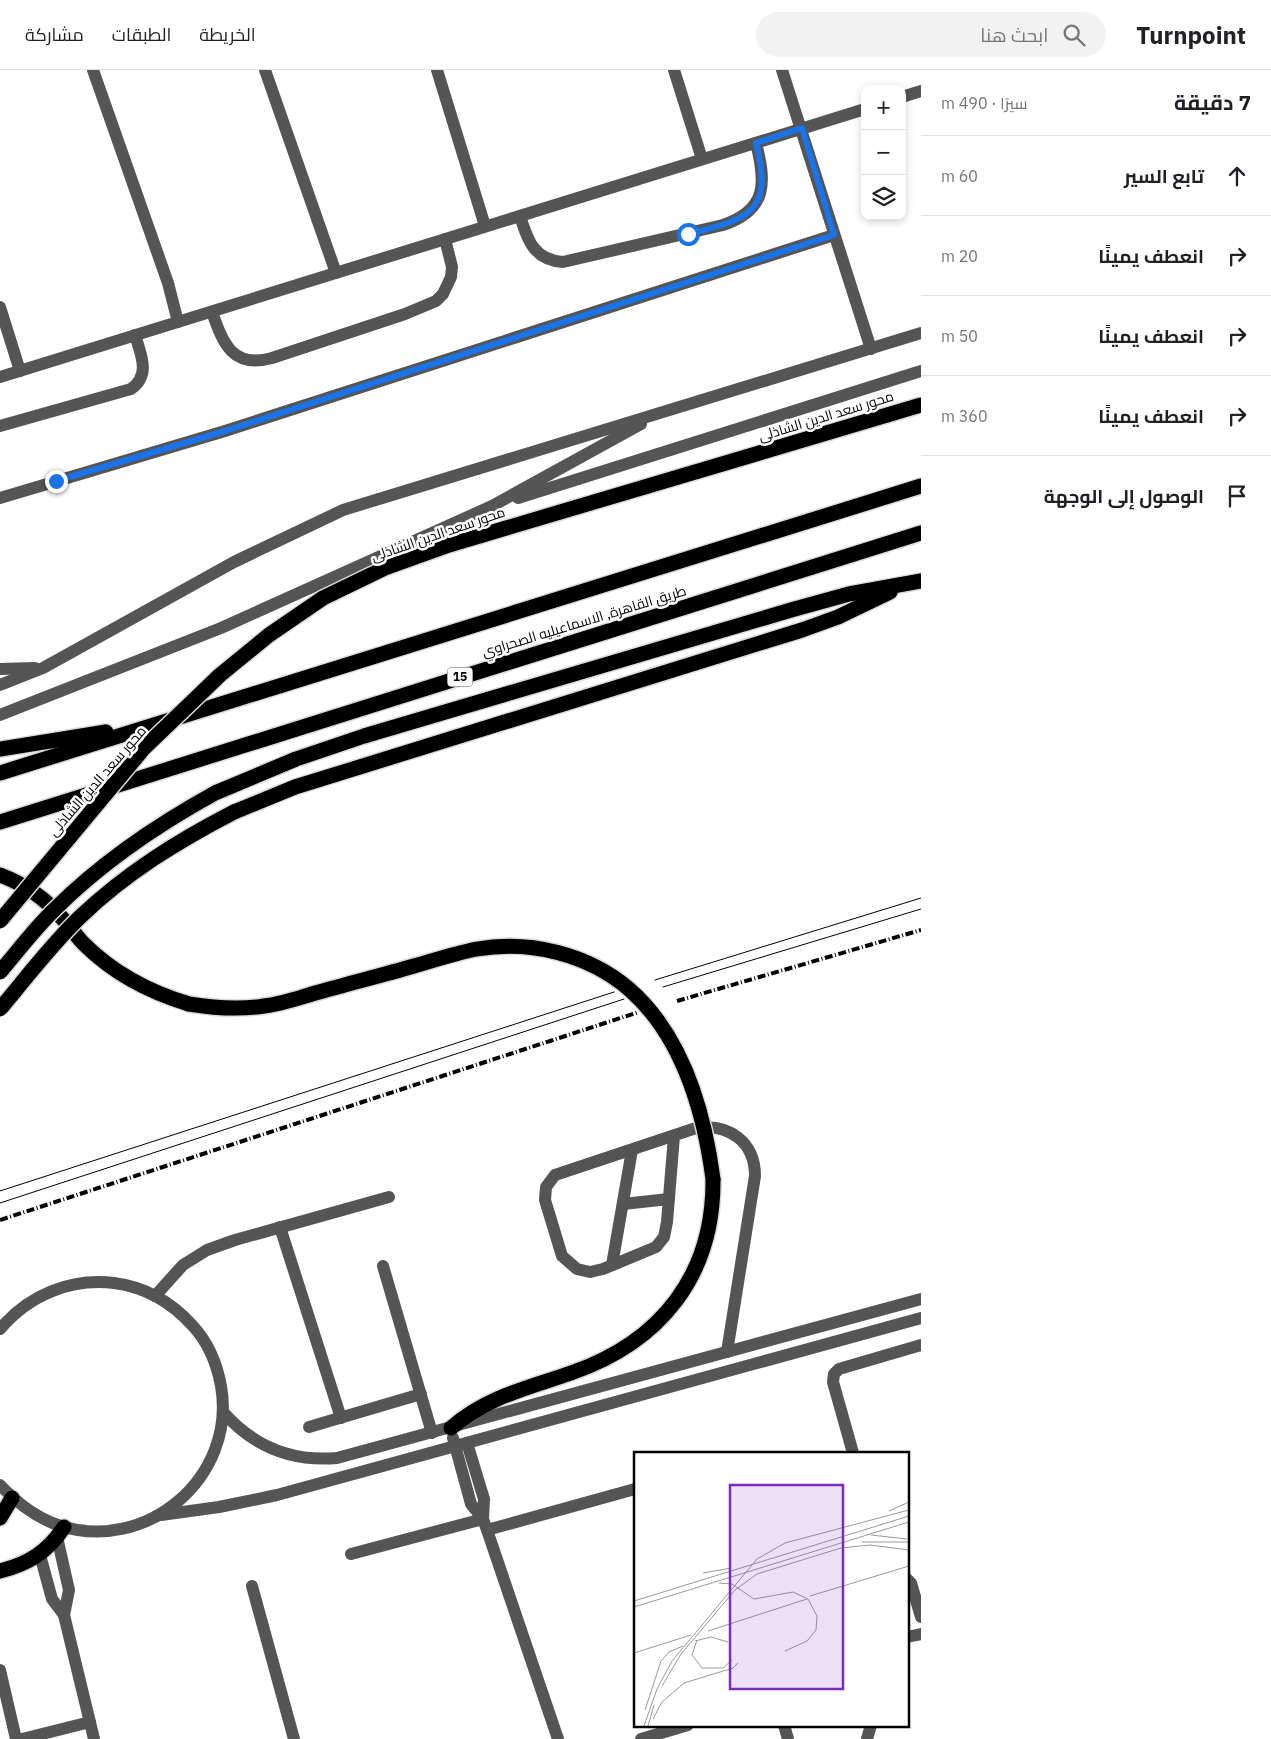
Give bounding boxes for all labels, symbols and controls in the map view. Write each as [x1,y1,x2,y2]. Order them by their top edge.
search box [756,12,1106,57]
text: Turnpoint [1136,19,1246,51]
icon: search [1060,21,1088,49]
text: مشاركة [25,23,84,46]
text: الطبقات [112,23,171,46]
text: الخريطة [199,23,256,46]
text: ابحث هنا [980,23,1048,47]
map controls [861,85,906,220]
button: + [861,85,906,130]
text: 7 دقيقة [1174,88,1251,116]
text: سيرًا · 490 m [941,93,1027,113]
button: − [861,130,906,175]
icon: ahead [1223,162,1251,190]
text: تابع السير [1124,164,1204,188]
text: 60 m [941,166,978,186]
button: layers [861,175,906,220]
route start [677,223,700,246]
icon: right [1223,242,1251,270]
text: انعطف يمينًا [1098,244,1204,268]
text: 20 m [941,246,978,266]
icon: right [1223,322,1251,350]
text: انعطف يمينًا [1098,324,1204,348]
text: 50 m [941,326,978,346]
street label: محور سعد الدين الشاذلى [756,387,896,445]
icon: right [1223,402,1251,430]
text: انعطف يمينًا [1098,404,1204,428]
text: 360 m [941,406,988,426]
route end [45,470,68,493]
icon: arrive [1223,482,1251,510]
text: الوصول إلى الوجهة [1044,484,1204,508]
street label: محور سعد الدين الشاذلى [369,503,507,565]
street label: طريق القاهرة, الاسماعيليه الصحراوي [480,581,689,664]
road number: 15 [448,668,472,686]
street label: محور سعد الدين الشاذلى [44,722,150,840]
inset map [634,1452,908,1726]

